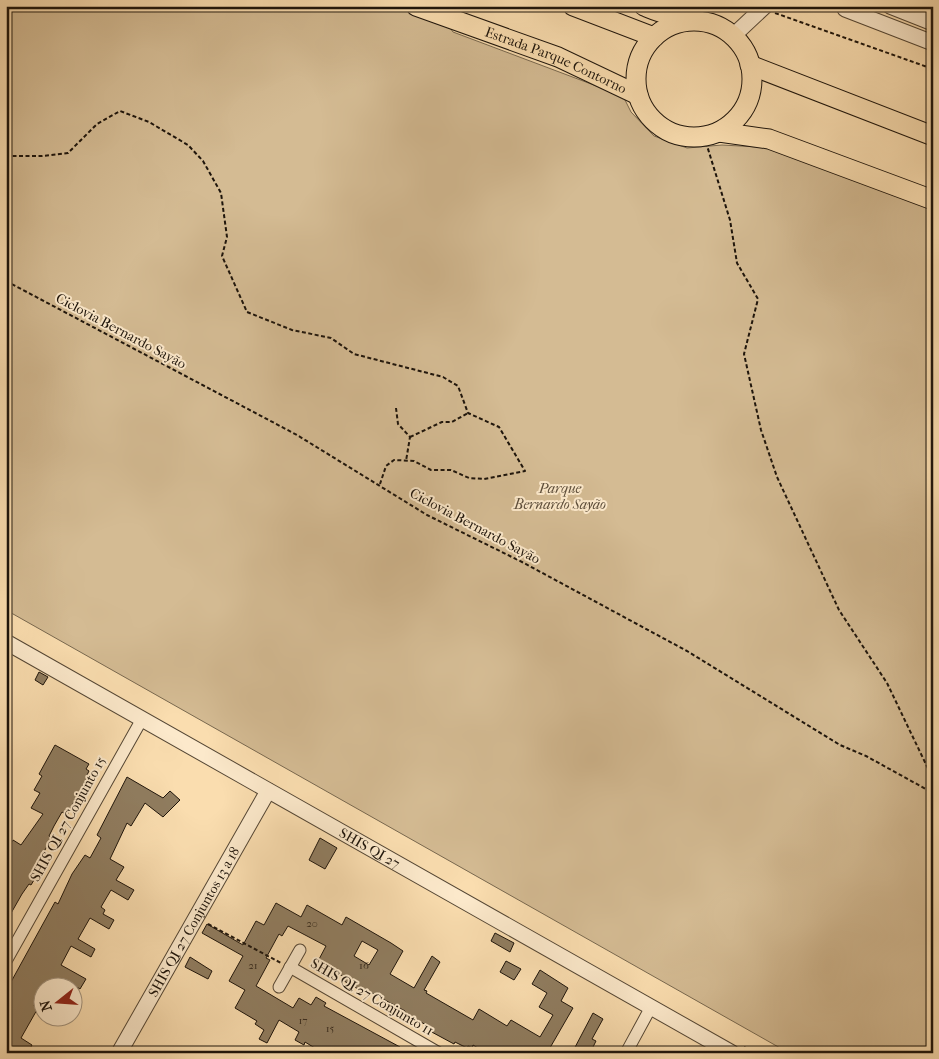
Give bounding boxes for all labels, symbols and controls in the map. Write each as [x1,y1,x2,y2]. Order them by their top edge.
street label: Estrada Parque Contorno [483,23,629,97]
street label: Ciclovia Bernardo Sayão [53,289,189,373]
park label: Parque Bernardo Sayão [513,480,606,513]
street label: Ciclovia Bernardo Sayão [407,484,543,568]
street label: SHIS QI 27 Conjunto 15 [27,754,109,884]
street label: SHIS QI 27 [336,824,403,872]
street label: SHIS QI 27 Conjuntos 13 a 18 [144,844,243,1000]
house number: 20 [306,917,318,930]
street label: SHIS QI 27 Conjunto 11 [307,955,437,1039]
house number: 21 [248,959,258,972]
house number: 16 [359,959,369,972]
north arrow [32,976,82,1026]
text: N [36,998,56,1013]
house number: 17 [298,1014,308,1027]
house number: 15 [326,1022,335,1035]

